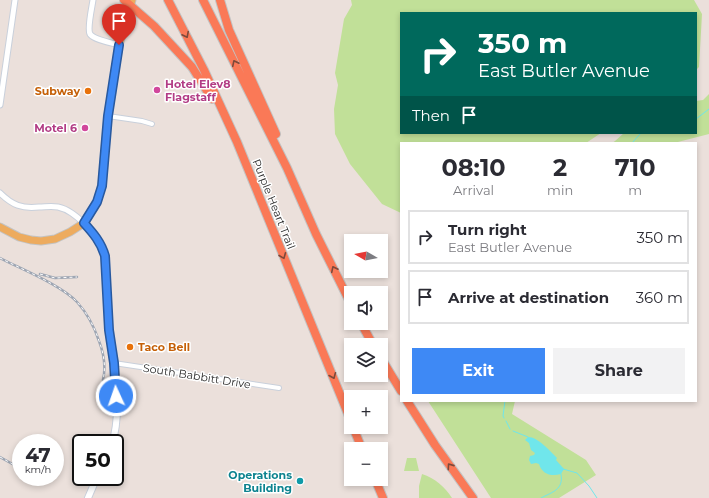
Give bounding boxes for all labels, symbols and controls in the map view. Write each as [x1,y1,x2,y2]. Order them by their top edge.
pin [102,4,136,45]
icon: arrive [108,10,130,32]
text: 350 m [478,26,567,60]
icon: right [412,28,464,80]
one-way arrow [181,30,189,38]
one-way arrow [232,60,240,67]
text: East Butler Avenue [478,60,650,82]
place label: Hotel Elev8 Flagstaff [165,77,230,104]
place label: Subway [35,84,80,98]
marker: Hotel Elev8 Flagstaff [152,85,162,95]
marker: Subway [83,86,93,96]
icon: arrive [458,104,480,126]
text: Then [412,106,450,125]
place label: Motel 6 [34,121,77,135]
marker: Motel 6 [80,123,90,133]
text: 08:10 [441,153,506,182]
text: 2 [553,153,567,182]
text: 710 [615,153,656,182]
street label: Purple Heart Trail [250,157,298,251]
text: Arrival [453,182,494,198]
text: min [547,182,573,198]
text: m [628,182,642,198]
text: Turn right [448,220,527,239]
icon: right [414,226,436,248]
text: 350 m [636,228,683,247]
north arrow [344,234,388,278]
map controls [344,234,388,486]
text: East Butler Avenue [448,239,572,255]
one-way arrow [278,253,286,260]
one-way arrow [331,265,339,273]
button: sound [344,286,388,330]
icon: arrive [414,286,436,308]
text: Arrive at destination [448,288,609,307]
text: 360 m [636,288,683,307]
button: layers [344,338,388,382]
place label: Taco Bell [138,340,190,354]
marker: Taco Bell [125,342,135,352]
button: Exit [412,348,545,394]
button: Share [553,348,685,394]
street label: South Babbitt Drive [142,361,252,391]
one-way arrow [328,373,336,380]
position arrow [95,375,137,417]
button: + [344,390,388,434]
speed limit sign: 50 [72,434,124,486]
button: − [344,442,388,486]
text: 47 [25,443,51,467]
text: km/h [25,463,51,476]
one-way arrow [448,464,455,471]
place label: Operations Building [228,468,292,495]
marker: Operations Building [295,476,305,486]

